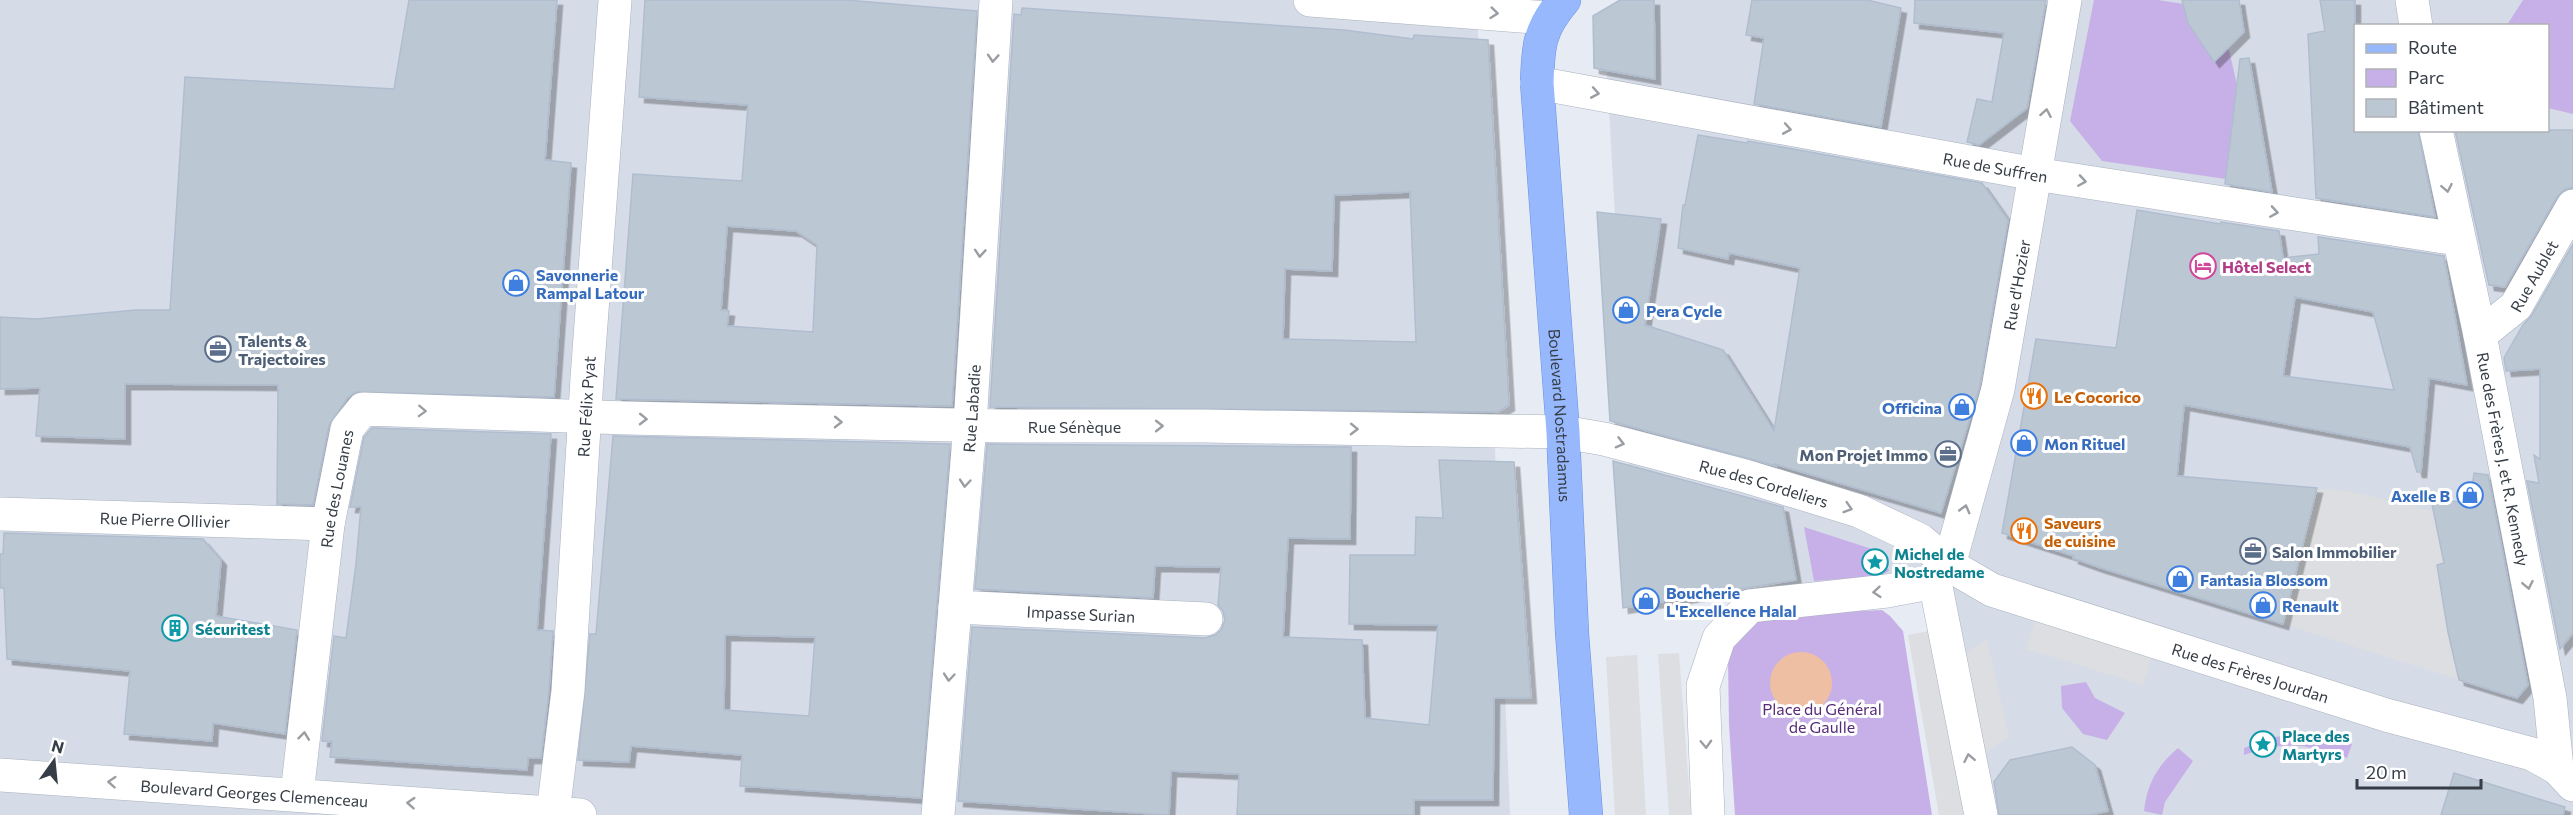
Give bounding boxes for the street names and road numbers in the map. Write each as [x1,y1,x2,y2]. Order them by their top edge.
street label: Rue de Suffren [1941,148,2049,185]
street label: Rue Aublet [2505,236,2561,315]
street label: Rue d'Hozier [1999,237,2033,332]
street label: Boulevard Nostradamus [1546,328,1576,502]
street label: Rue des Frères J. et R. Kennedy [2474,350,2534,568]
street label: Rue Félix Pyat [573,355,598,458]
street label: Rue Labadie [958,364,983,453]
street label: Rue Sénèque [1028,417,1121,436]
street label: Rue des Louanes [316,428,356,549]
street label: Rue des Cordeliers [1697,455,1831,511]
street label: Rue Pierre Ollivier [99,508,231,531]
street label: Impasse Surian [1026,601,1136,625]
street label: Rue des Frères Jourdan [2170,638,2331,706]
street label: Boulevard Georges Clemenceau [140,775,369,810]

